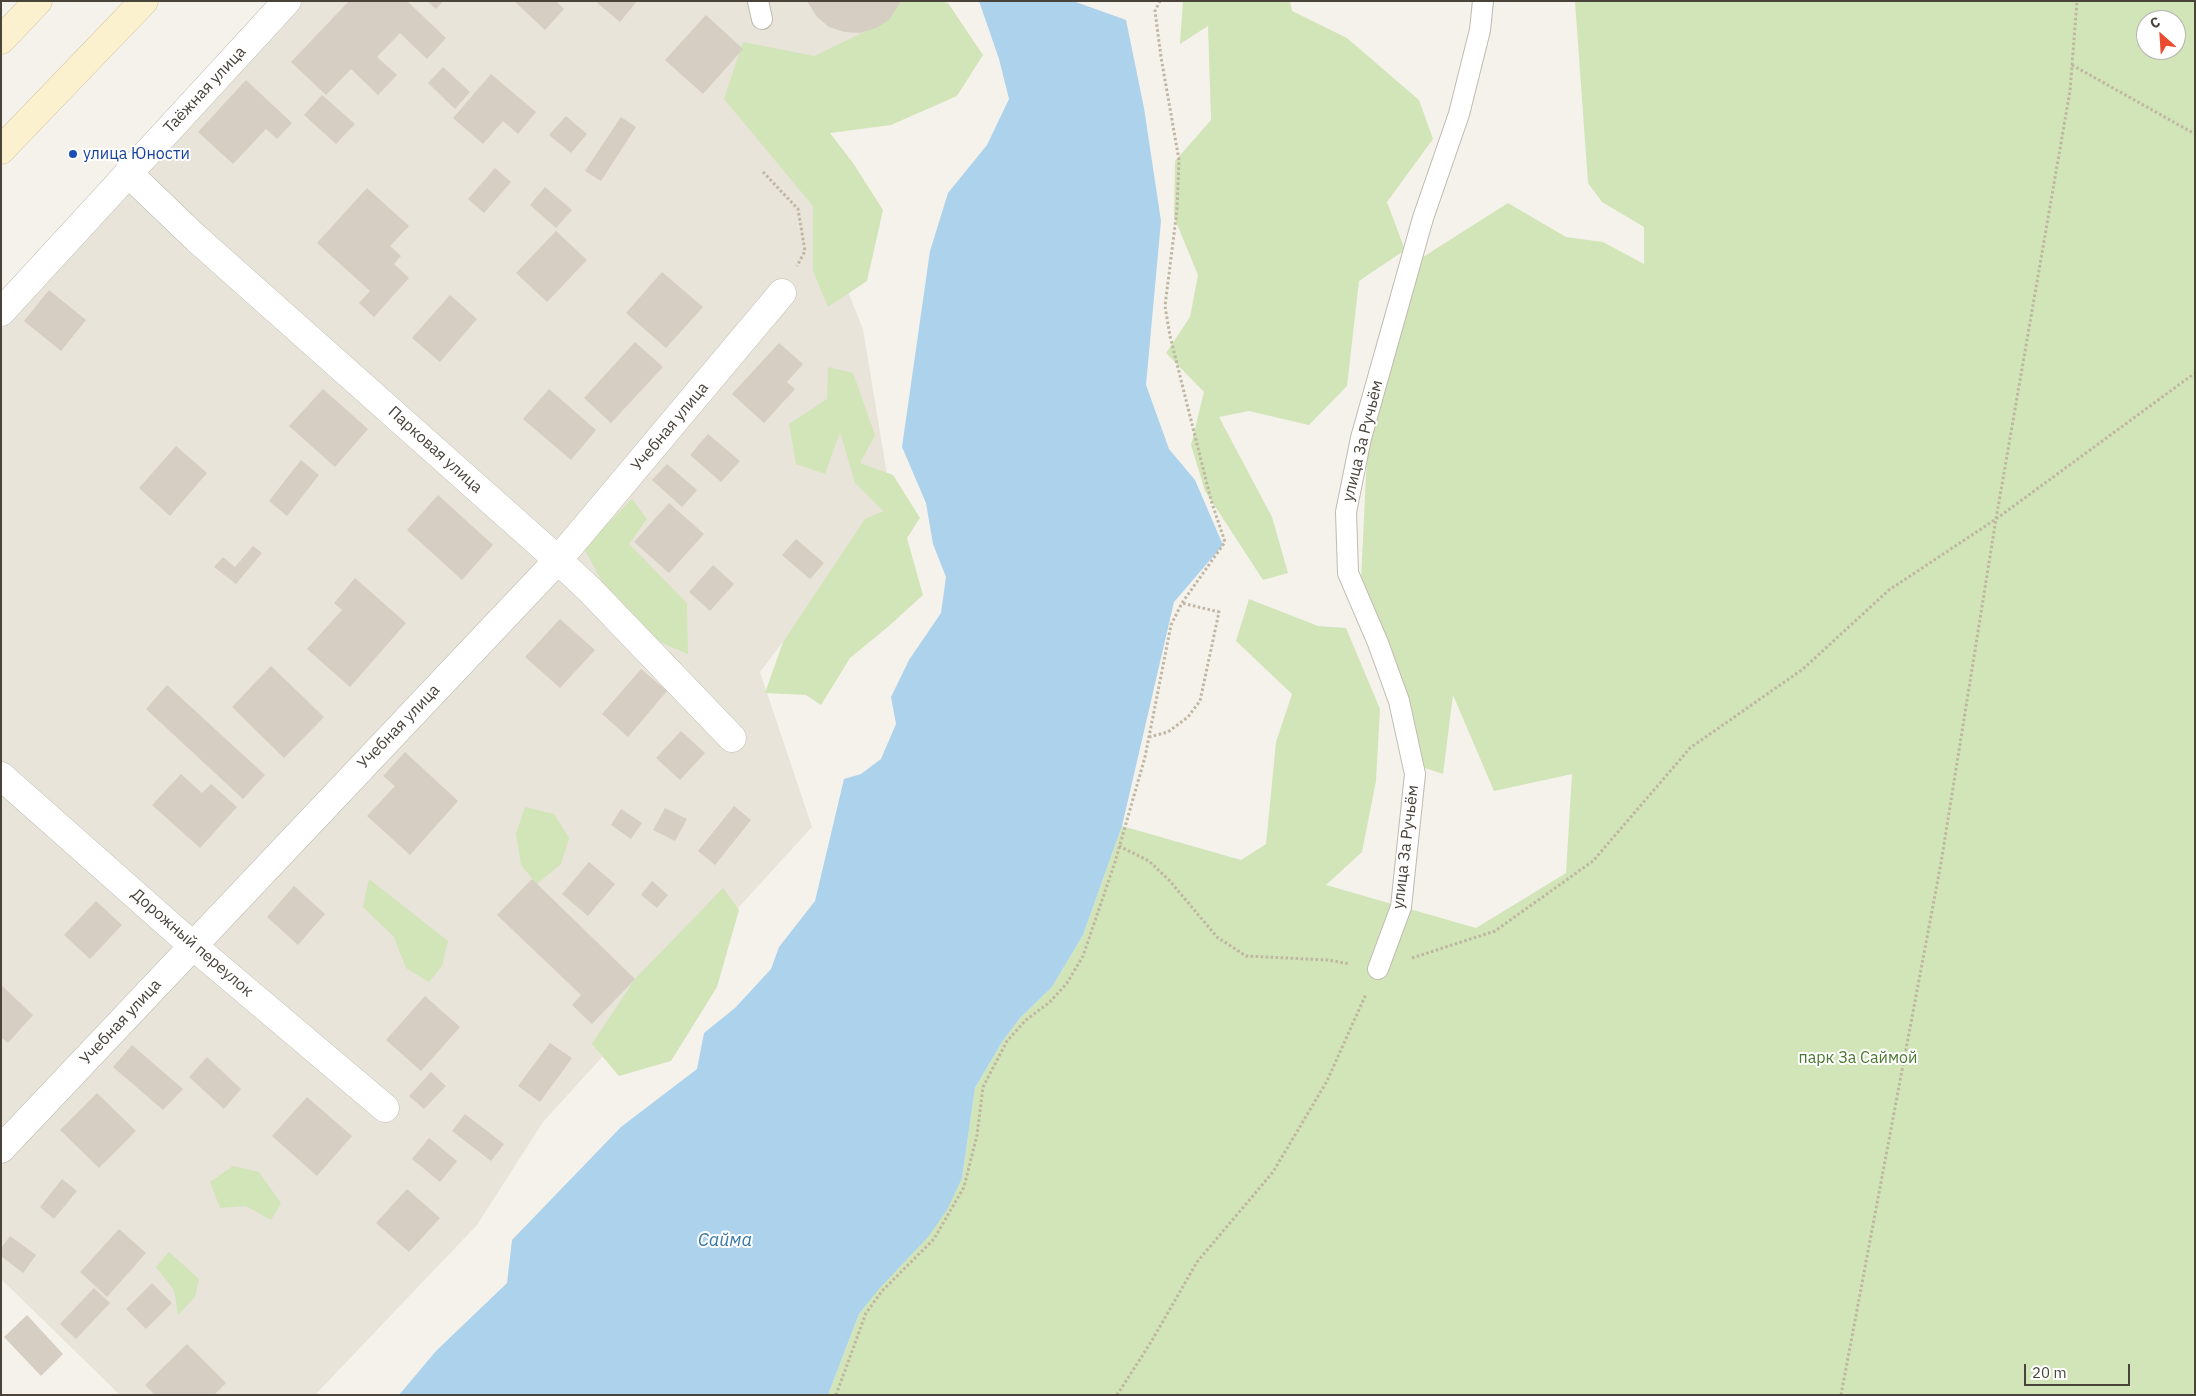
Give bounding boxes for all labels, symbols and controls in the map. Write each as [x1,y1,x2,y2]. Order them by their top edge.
north arrow [2136,10,2186,60]
text: С [2147,12,2163,33]
street label: Таёжная улица [160,42,250,138]
place label: улица Юности [83,144,190,164]
marker: улица Юности [67,148,79,160]
street label: улица За Ручьём [1339,378,1387,504]
street label: Учебная улица [627,379,713,475]
street label: Парковая улица [384,403,486,497]
street label: Учебная улица [354,681,444,773]
street label: улица За Ручьём [1389,784,1423,910]
street label: Дорожный переулок [127,885,257,1001]
street label: Учебная улица [76,975,166,1069]
park label: парк За Саймой [1799,1048,1917,1068]
water label: Сайма [698,1230,752,1252]
scale bar [2026,1354,2132,1386]
text: 20 m [2032,1363,2067,1382]

